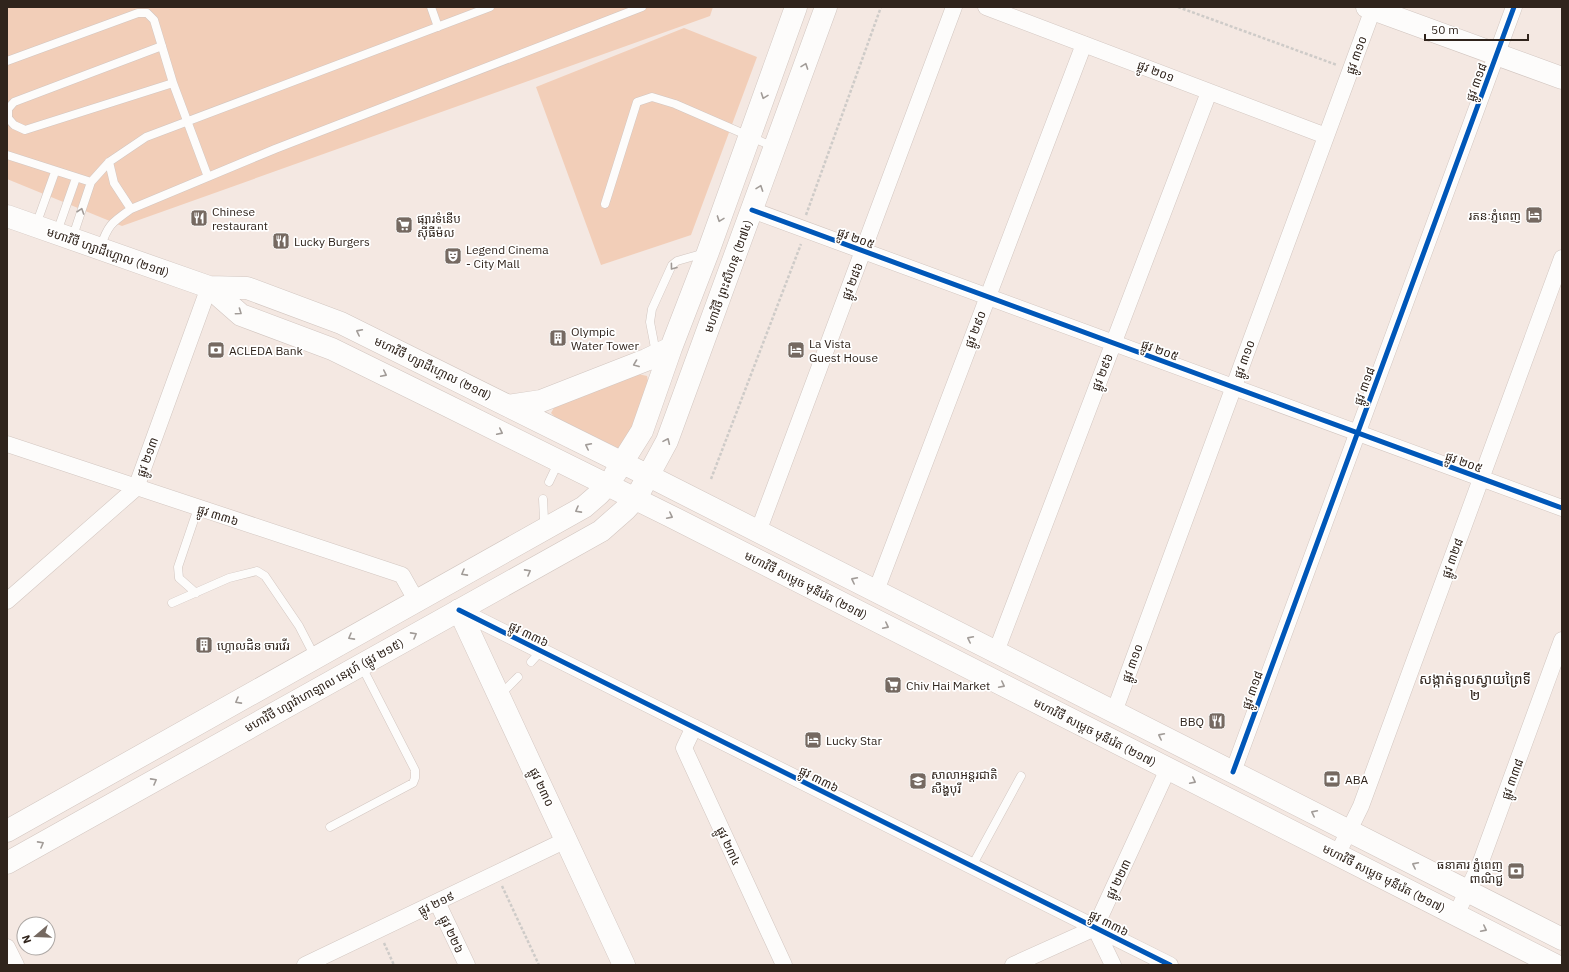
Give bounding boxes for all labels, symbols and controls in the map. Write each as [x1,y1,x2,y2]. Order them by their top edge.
scale bar [1425,16,1528,42]
text: 50 m [1431,22,1459,37]
street label: ផ្លូវ ៣១០ [1342,34,1373,78]
street label: ផ្លូវ ២០១ [1134,57,1177,88]
street label: ផ្លូវ ៣១៨ [1462,61,1493,105]
one-way arrow [800,63,808,70]
one-way arrow [760,93,769,100]
one-way arrow [755,185,764,192]
place label: Chinese restaurant [212,204,268,233]
hotel icon: រតនៈភ្នំពេញ [1524,205,1544,225]
one-way arrow [76,207,85,214]
restaurant icon: Chinese restaurant [189,208,209,228]
place label: រតនៈភ្នំពេញ [1469,208,1521,223]
place label: ផ្សារទំនើប ស៊ីធីម៉ល [417,211,461,240]
supermarket icon: ផ្សារទំនើប ស៊ីធីម៉ល [394,215,414,235]
one-way arrow [716,215,724,222]
street label: មហាវិថី ព្រះសីហនុ (២៧៤) [701,217,756,335]
street label: មហាវិថី ហ្សាដឹហ្គោល (២១៧) [45,224,171,280]
street label: ផ្លូវ ២០៥ [834,224,877,255]
restaurant icon: Lucky Burgers [271,231,291,251]
place label: Lucky Burgers [294,234,370,249]
place label: Legend Cinema - City Mall [466,242,549,271]
theatre icon: Legend Cinema - City Mall [443,246,463,266]
street label: ផ្លូវ ២៨៦ [838,260,869,303]
one-way arrow [671,262,678,269]
one-way arrow [234,307,241,314]
street label: ផ្លូវ ២៩០ [961,308,992,351]
place label: Olympic Water Tower [571,324,639,353]
building icon: Olympic Water Tower [548,328,568,348]
one-way arrow [356,329,363,336]
street label: មហាវិថី ហ្សាដឹហ្គោល (២១៧) [372,333,494,403]
place label: La Vista Guest House [809,336,878,365]
street label: ផ្លូវ ២០៥ [1138,336,1181,367]
street label: ផ្លូវ ៣១០ [1230,338,1261,382]
bank icon: ACLEDA Bank [206,340,226,360]
hotel icon: La Vista Guest House [786,340,806,360]
place label: ACLEDA Bank [229,343,303,358]
street label: ផ្លូវ ២៩៦ [1088,351,1119,394]
one-way arrow [632,360,639,368]
street label: ផ្លូវ ៣១៨ [1350,365,1381,409]
one-way arrow [379,369,387,377]
one-way arrow [496,427,503,434]
street label: ផ្លូវ ២១៣ [133,435,164,480]
one-way arrow [662,438,670,445]
one-way arrow [585,443,592,451]
street label: ផ្លូវ ២០៥ [1442,448,1485,479]
street label: ផ្លូវ ៣៣៦ [194,501,241,532]
one-way arrow [575,505,582,513]
one-way arrow [666,511,673,519]
street label: ផ្លូវ ៣២៨ [1438,536,1469,581]
street label: មហាវិថី សម្តេច មុនីរ៉េត (២១៧) [742,548,870,623]
one-way arrow [461,569,468,576]
one-way arrow [524,569,531,576]
one-way arrow [851,577,858,585]
street label: ផ្លូវ ៣៣៦ [505,618,551,653]
one-way arrow [882,621,889,629]
one-way arrow [348,632,355,639]
one-way arrow [410,632,417,639]
building icon: ហ្គោលដិន ចារវើរ [194,635,214,655]
street label: មហាវិថី ហ្សាវ៉ាហាឡាល នេរុហ៍ (ផ្លូវ ២១៥) [242,635,408,738]
one-way arrow [966,636,974,644]
place label: ហ្គោលដិន ចារវើរ [217,638,290,653]
street label: ផ្លូវ ៣១០ [1118,642,1149,686]
street label: ផ្លូវ ៣១៨ [1238,669,1269,713]
district label: សង្កាត់ទួលស្វាយព្រៃទី ២ [1419,670,1531,704]
supermarket icon: Chiv Hai Market [883,675,903,695]
place label: Chiv Hai Market [906,678,990,693]
one-way arrow [997,680,1005,687]
street label: មហាវិថី សម្តេច មុនីរ៉េត (២១៧) [1031,695,1159,770]
one-way arrow [235,696,242,703]
restaurant icon: BBQ [1207,711,1227,731]
place label: BBQ [1180,714,1204,729]
hotel icon: Lucky Star [803,730,823,750]
place label: Lucky Star [826,733,882,748]
one-way arrow [1157,733,1165,740]
street label: ផ្លូវ ៣៣៨ [1498,756,1530,803]
street label: ផ្លូវ ៣៣៦ [795,763,841,799]
street label: ផ្លូវ ២៣០ [523,765,558,810]
place label: សាលាអន្តរជាតិ សឹង្ហបុរី [931,767,998,796]
bank icon: ABA [1322,769,1342,789]
school or university icon: សាលាអន្តរជាតិ សឹង្ហបុរី [908,771,928,791]
place label: ABA [1345,772,1368,787]
one-way arrow [1188,776,1196,784]
one-way arrow [150,778,157,785]
one-way arrow [1311,811,1318,818]
street label: ផ្លូវ ២៣៤ [710,824,745,869]
street label: មហាវិថី សម្តេច មុនីរ៉េត (២១៧) [1320,841,1448,916]
one-way arrow [37,842,44,849]
street label: ផ្លូវ ២២៣ [1102,856,1137,903]
place label: ធនាគារ ភ្នំពេញ ពាណិជ្ជ [1437,857,1503,886]
bank icon: ធនាគារ ភ្នំពេញ ពាណិជ្ជ [1506,861,1526,881]
one-way arrow [1412,862,1419,869]
street label: ផ្លូវ ២១៩ [415,888,458,921]
street label: ផ្លូវ ៣៣៦ [1085,907,1131,943]
street label: ផ្លូវ ២២៦ [434,913,467,957]
north arrow [16,916,56,956]
one-way arrow [1480,924,1488,932]
text: N [19,933,34,945]

